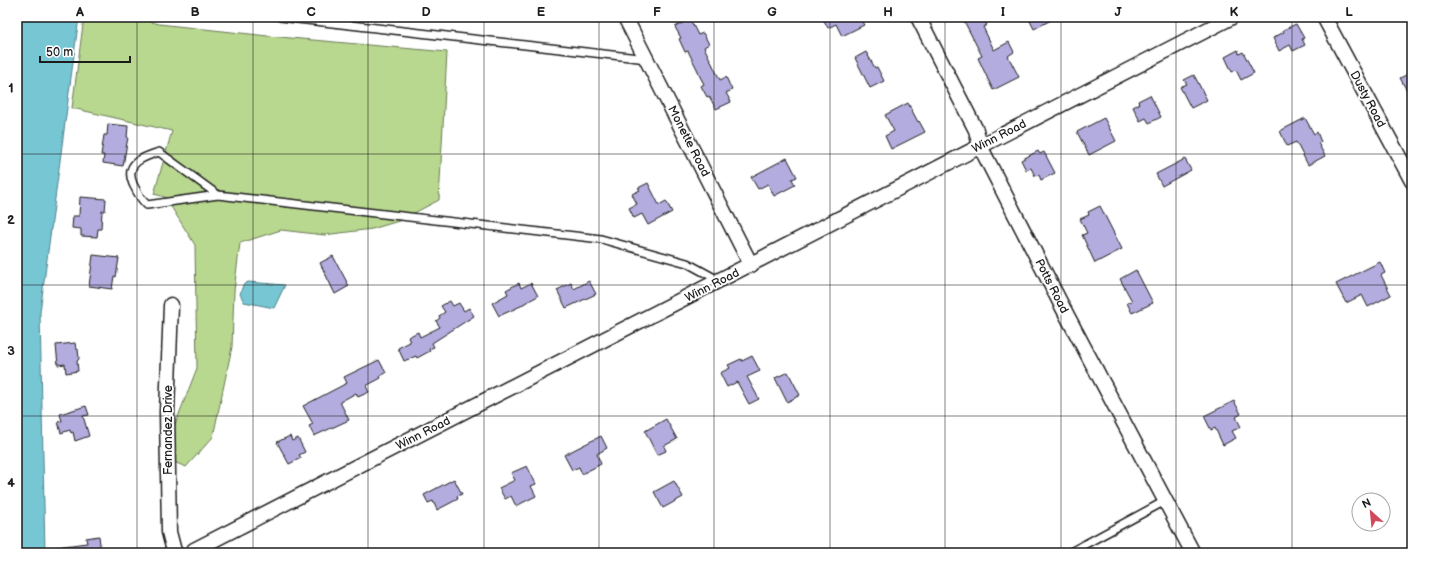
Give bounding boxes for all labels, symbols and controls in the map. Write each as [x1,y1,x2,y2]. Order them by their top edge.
text: A [75,4,84,20]
text: B [190,4,200,20]
text: C [306,4,316,20]
text: D [421,4,431,20]
text: E [537,4,546,20]
text: F [653,4,661,20]
text: G [767,4,777,20]
text: H [883,4,893,20]
text: I [1001,4,1005,20]
text: J [1114,4,1122,20]
text: K [1230,4,1239,20]
text: L [1345,4,1353,20]
scale bar [40,38,130,64]
text: 50 m [46,45,73,60]
street label: Dusty Road [1346,68,1389,130]
text: 1 [8,80,14,96]
street label: Monette Road [664,103,713,179]
street label: Winn Road [970,116,1029,157]
text: 2 [7,212,15,228]
street label: Potts Road [1031,256,1072,316]
street label: Winn Road [683,265,742,306]
text: 3 [7,343,15,359]
street label: Fernandez Drive [161,385,176,475]
street label: Winn Road [394,413,453,454]
text: 4 [7,475,15,491]
north arrow [1351,492,1391,532]
text: N [1360,496,1373,511]

